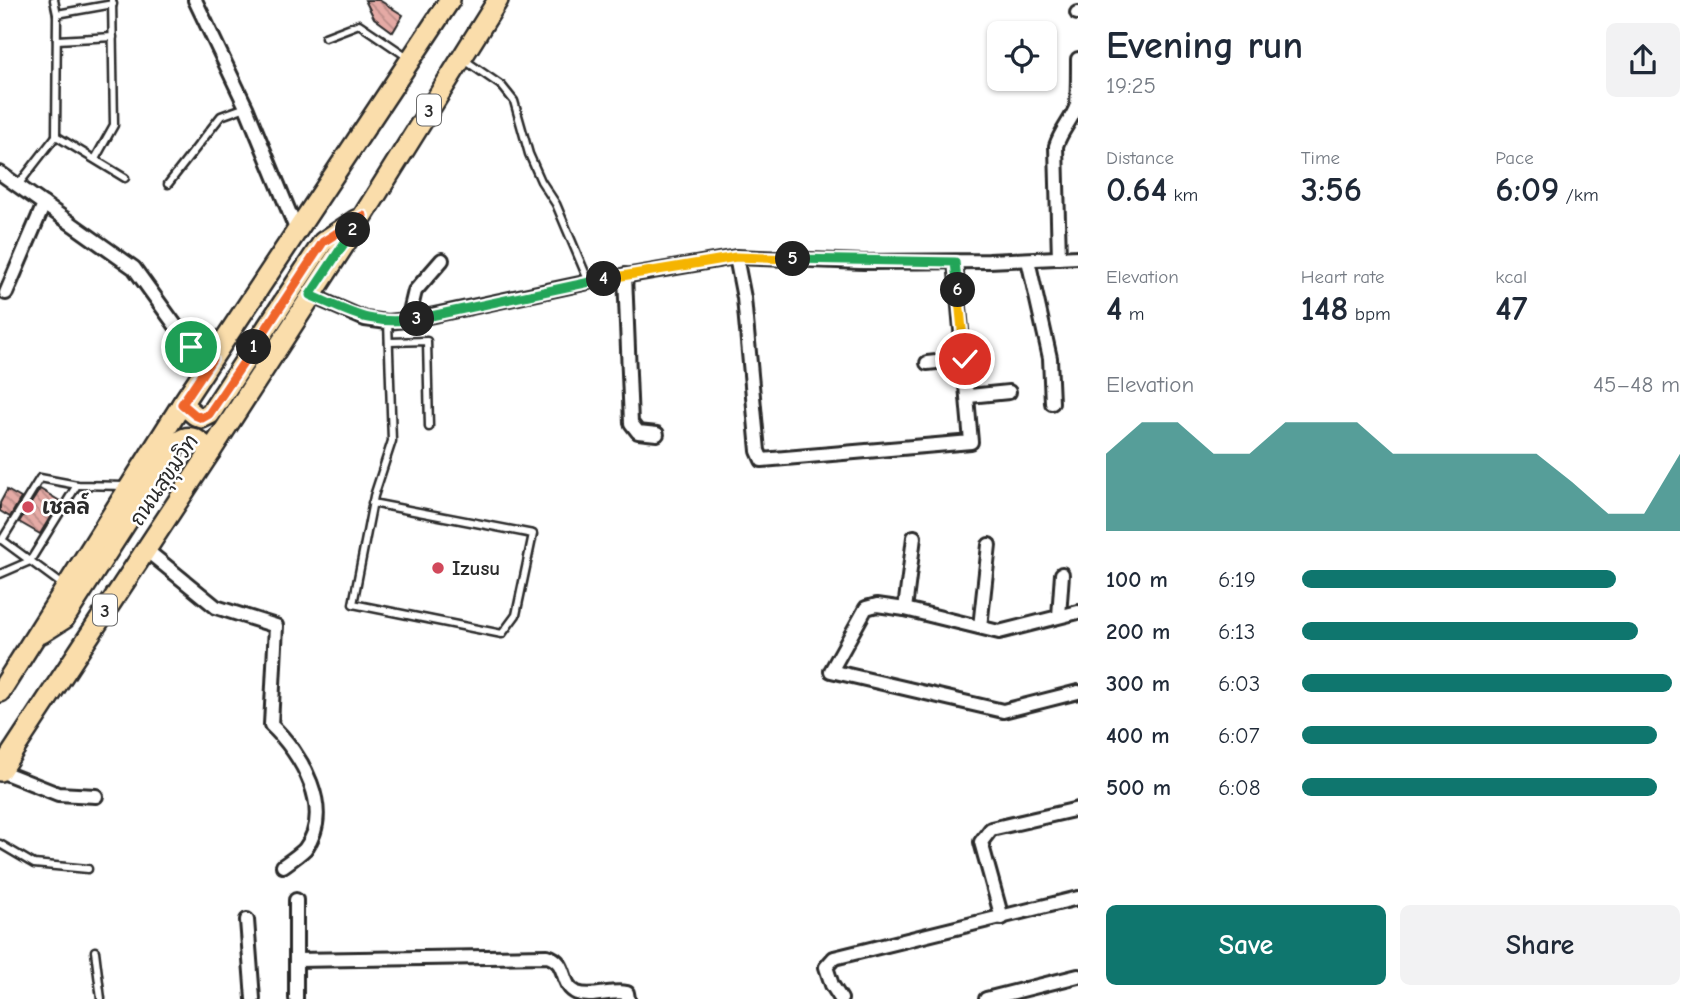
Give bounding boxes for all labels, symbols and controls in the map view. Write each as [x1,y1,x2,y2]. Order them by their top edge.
map controls [987,21,1057,91]
button: locate [987,21,1057,91]
button: share [1606,23,1680,97]
text: Evening run [1106,24,1303,68]
text: 19:25 [1106,72,1156,99]
road number: 3 [417,94,441,125]
text: Distance [1106,147,1174,169]
text: Time [1301,147,1340,169]
text: Pace [1495,147,1534,169]
text: 0.64 [1106,169,1167,210]
text: 3:56 [1301,169,1362,210]
text: 6:09 [1495,169,1559,210]
text: km [1167,184,1198,206]
text: /km [1559,184,1599,206]
pin: 2 [336,212,370,247]
text: 2 [348,218,357,240]
pin: 5 [776,242,810,276]
text: 5 [787,247,798,269]
pin: 4 [586,262,622,296]
text: Elevation [1106,266,1179,288]
text: Heart rate [1301,266,1384,288]
text: kcal [1495,266,1527,288]
text: 4 [599,267,608,289]
pin: 6 [940,272,976,308]
text: 6 [953,278,962,300]
text: 4 [1106,288,1122,329]
text: 148 [1301,288,1348,329]
text: 47 [1495,288,1528,329]
pin: 3 [400,302,434,336]
text: m [1122,303,1144,325]
text: bpm [1348,303,1391,325]
text: 3 [412,307,421,329]
pin [161,317,221,377]
icon: arrive [172,328,210,366]
pin [935,329,995,389]
pin: 1 [236,330,272,364]
text: 1 [250,335,257,357]
icon: check [946,340,984,378]
text: Elevation [1106,371,1194,398]
text: 45–48 m [1593,371,1680,398]
street label: ถนนสุขุมวิท [125,430,207,532]
place label: เชลล์ [42,492,90,519]
marker: เชลล์ [20,499,36,515]
place label: Izusu [452,556,500,580]
marker: Izusu [430,560,446,576]
text: 100 m [1106,566,1168,593]
text: 6:19 [1218,566,1256,593]
road number: 3 [93,594,117,625]
text: 200 m [1106,618,1170,645]
text: 6:13 [1218,618,1255,645]
text: 300 m [1106,670,1170,697]
text: 6:03 [1218,670,1260,697]
text: 400 m [1106,722,1170,749]
text: 6:07 [1218,722,1260,749]
text: 500 m [1106,774,1171,801]
text: 6:08 [1218,774,1260,801]
button: Save [1106,905,1386,985]
button: Share [1400,905,1680,985]

